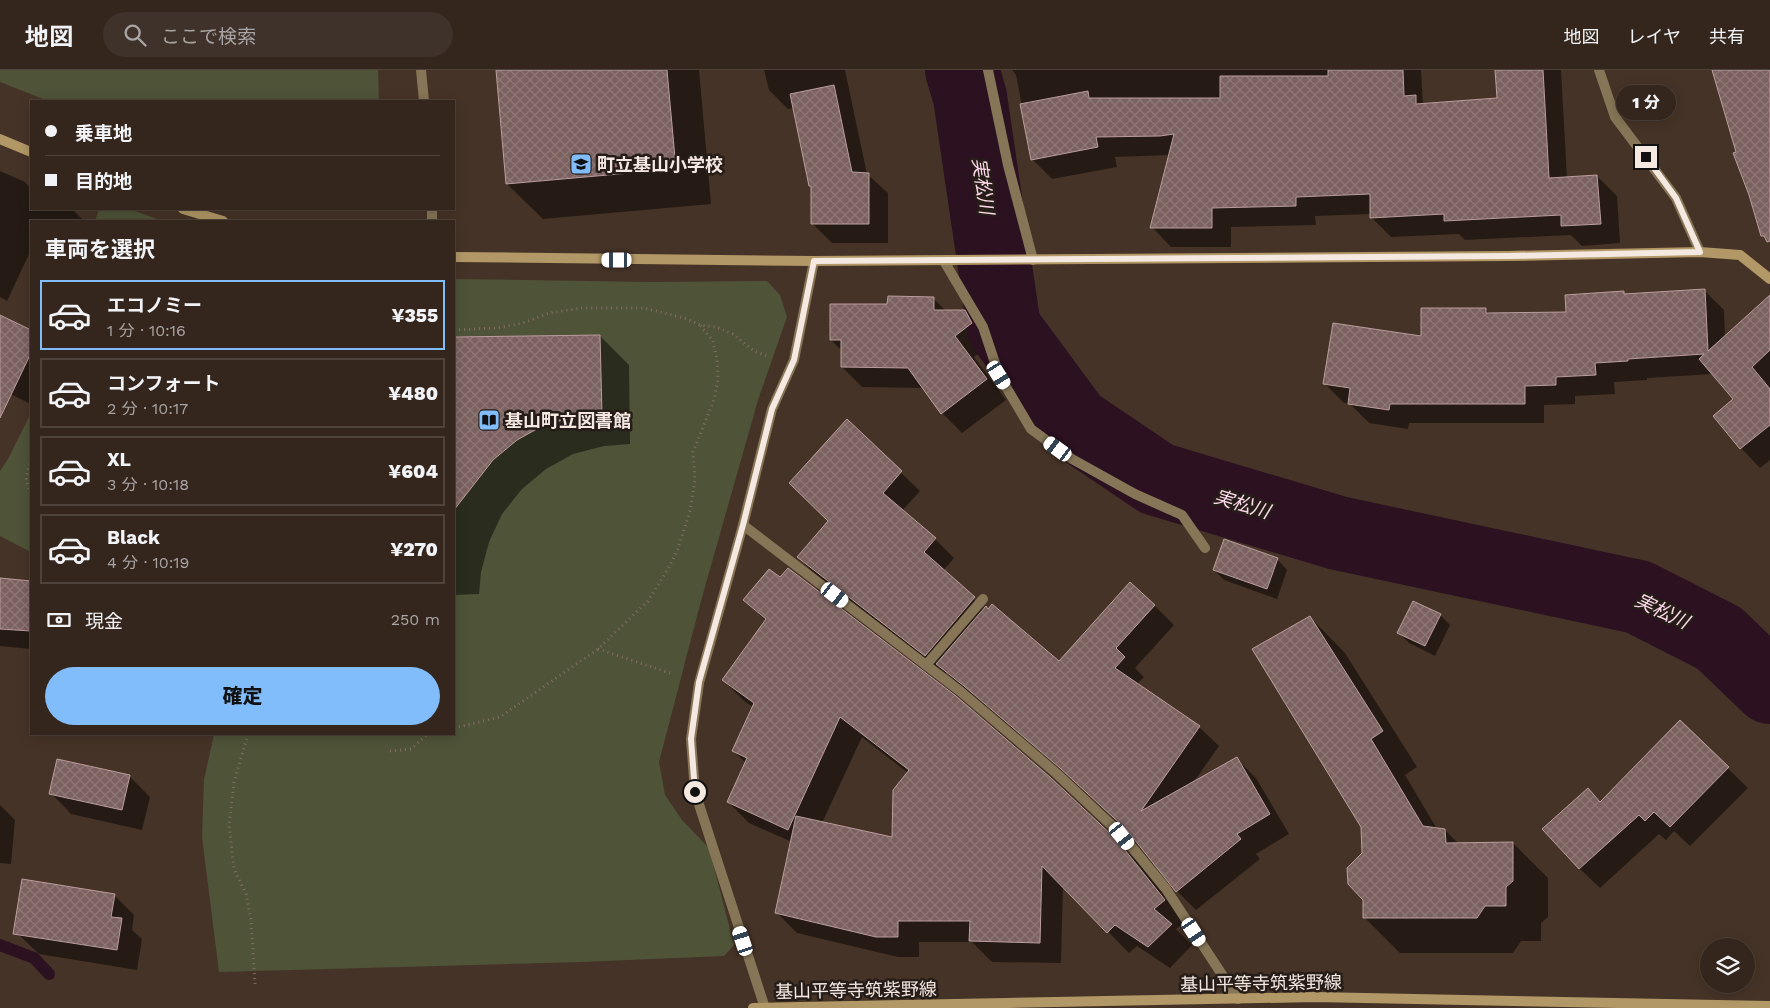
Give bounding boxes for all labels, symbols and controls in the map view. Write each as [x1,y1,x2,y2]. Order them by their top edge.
search box [103,12,453,57]
icon: search [121,21,149,49]
text: 地図 [25,23,73,51]
text: ここで検索 [161,25,256,48]
text: 地図 [1564,26,1600,47]
text: レイヤ [1628,26,1681,47]
text: 共有 [1709,26,1745,47]
callout: 1 分 [1616,84,1676,119]
text: 1 分 [1632,93,1660,112]
text: 乗車地 [75,122,132,145]
route end [1635,146,1657,168]
school or university icon: 町立基山小学校 [569,152,593,176]
place label: 町立基山小学校 [597,154,723,175]
water label: 実松川 [968,156,999,218]
text: 目的地 [75,170,132,193]
text: 車両を選択 [45,237,155,262]
car [602,253,632,268]
icon: car [47,293,92,338]
text: エコノミー [107,294,202,317]
text: ¥355 [392,304,438,327]
text: 1 分 · 10:16 [107,321,186,340]
car [984,358,1013,392]
icon: car [47,371,92,416]
text: コンフォート [107,372,220,395]
text: ¥480 [388,382,438,405]
text: 2 分 · 10:17 [107,399,188,418]
library icon: 基山町立図書館 [477,408,501,432]
place label: 基山町立図書館 [505,410,631,431]
car [1041,434,1074,464]
text: XL [107,448,131,471]
icon: car [47,449,92,494]
text: ¥604 [388,460,438,483]
text: 3 分 · 10:18 [107,475,189,494]
water label: 実松川 [1211,485,1275,524]
text: Black [107,526,160,549]
icon: car [47,527,92,572]
text: ¥270 [390,538,438,561]
text: 4 分 · 10:19 [107,553,189,572]
car [818,580,851,610]
water label: 実松川 [1631,589,1694,634]
icon: cash [45,606,73,634]
text: 現金 [85,610,123,633]
text: 250 m [391,610,440,629]
button: 確定 [45,667,440,725]
route start [684,781,706,803]
car [1106,820,1137,852]
car [1179,915,1208,949]
car [731,924,754,958]
map controls [1700,938,1755,993]
button: layers [1700,938,1755,993]
street label: 基山平等寺筑紫野線 [1180,971,1342,995]
street label: 基山平等寺筑紫野線 [775,978,937,1002]

